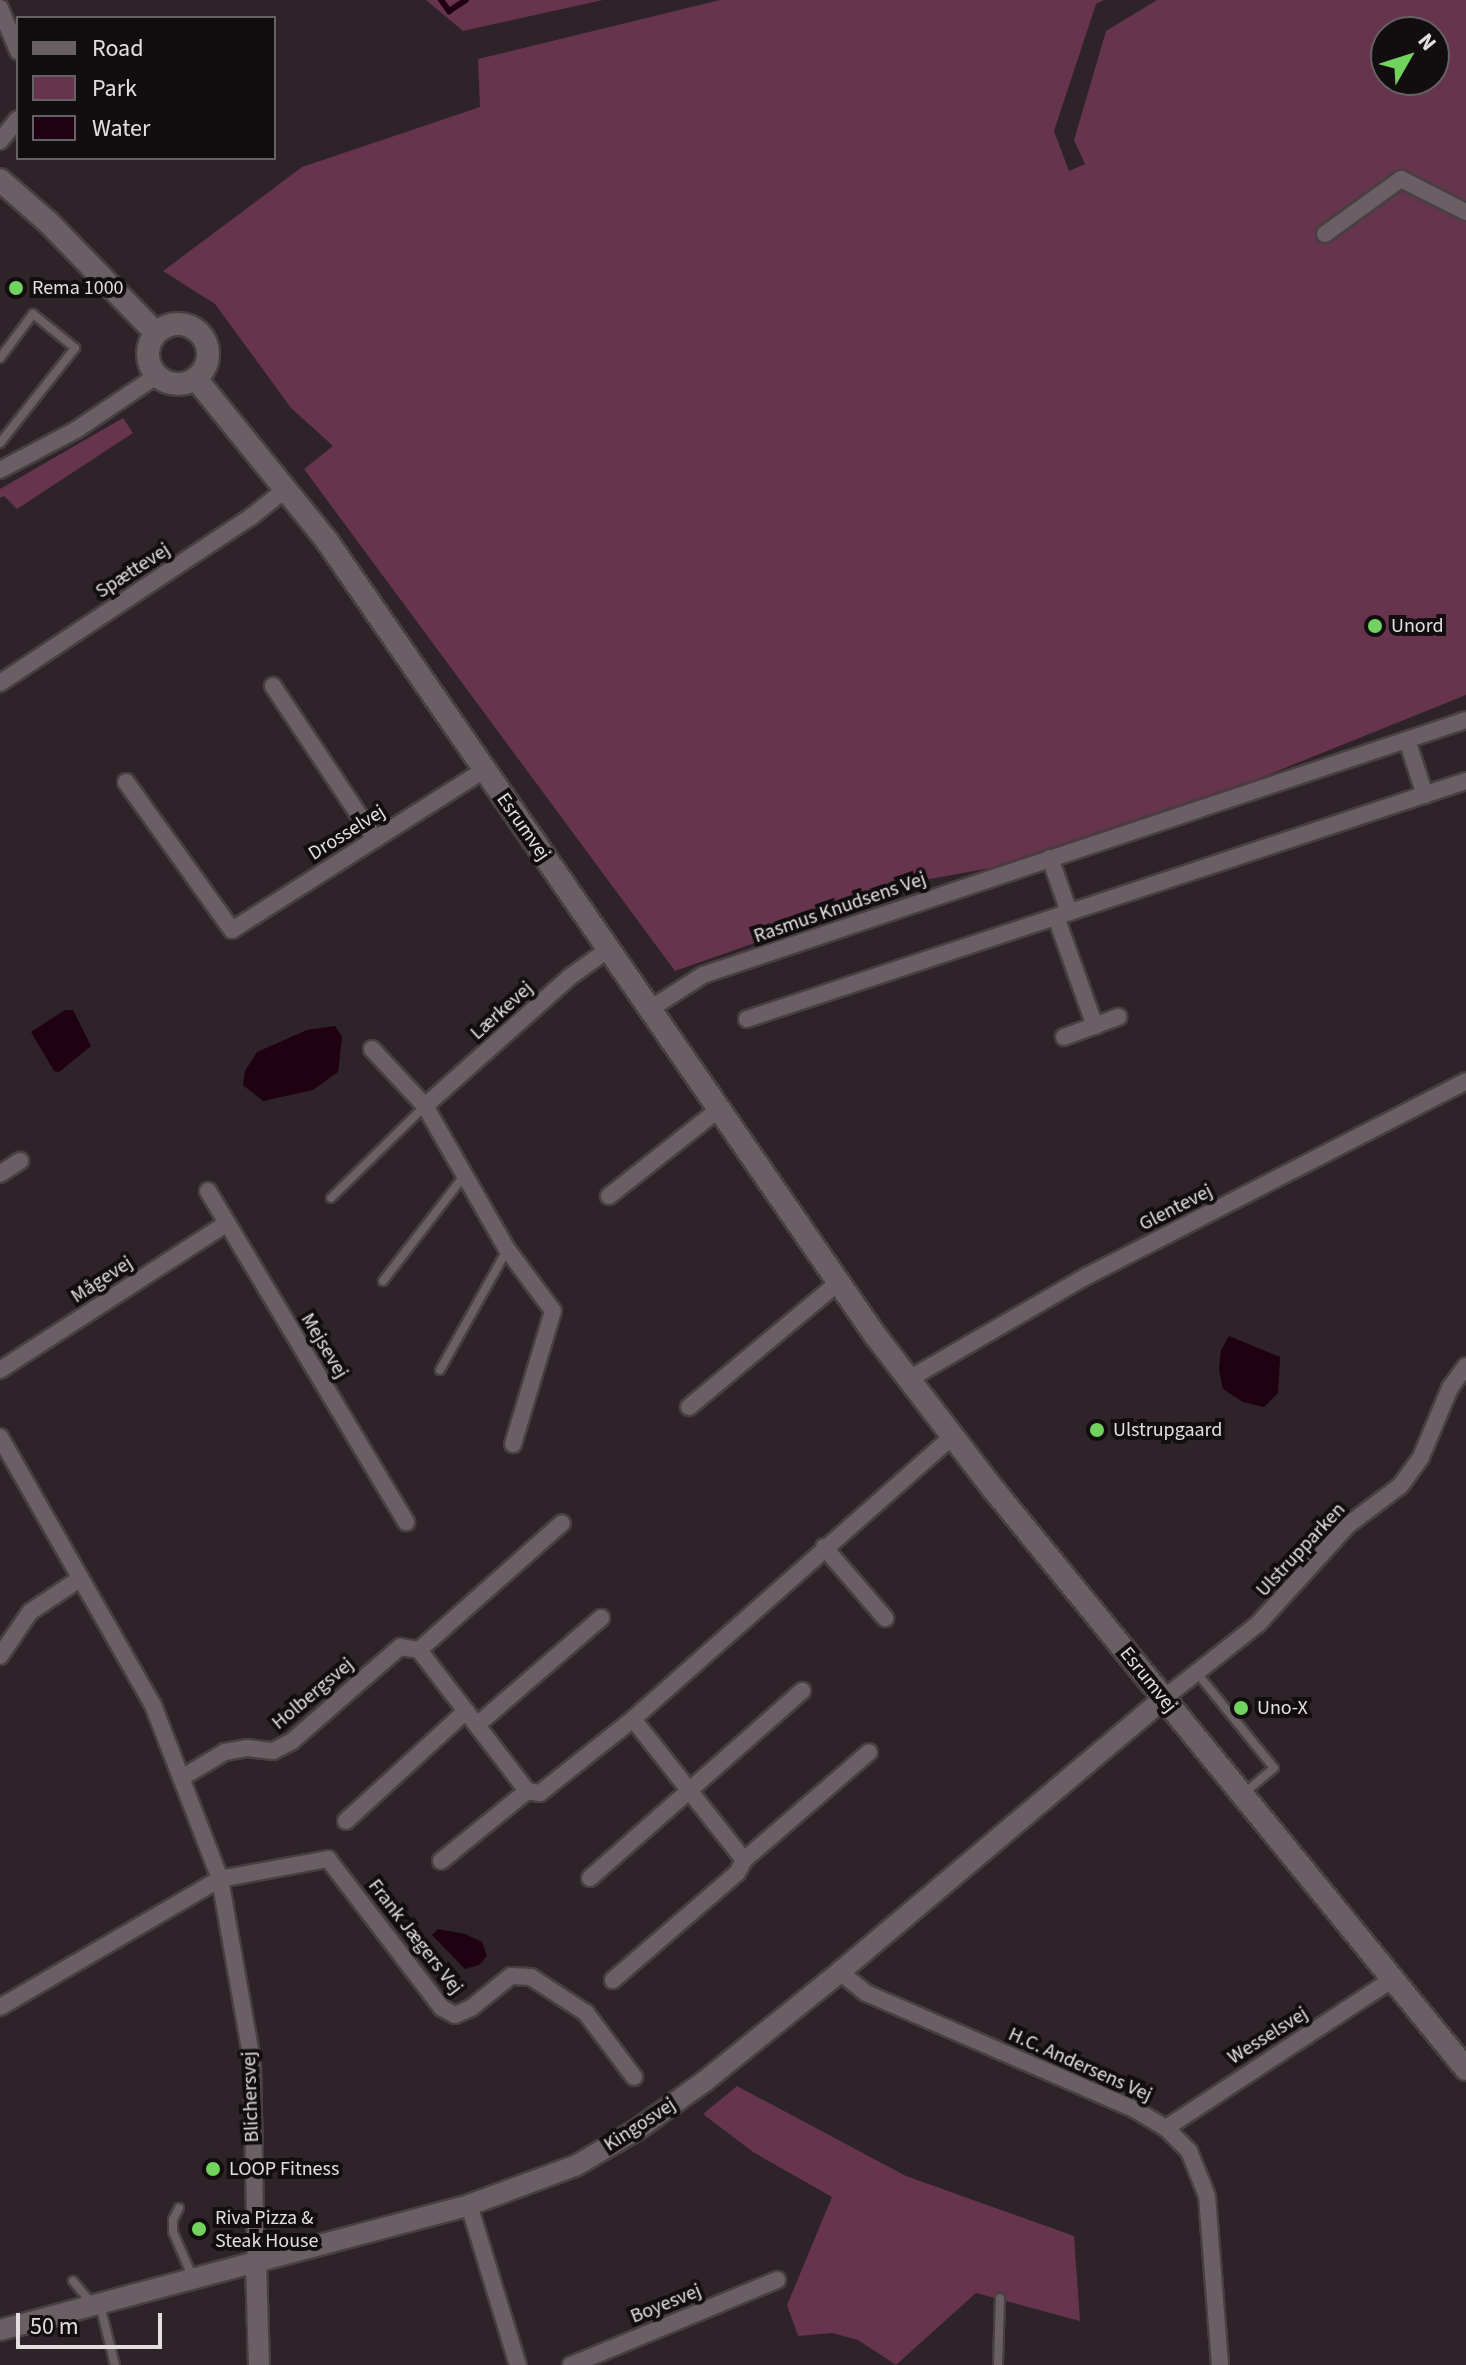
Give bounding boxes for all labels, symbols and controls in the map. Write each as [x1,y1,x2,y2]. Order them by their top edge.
legend [16,16,276,160]
north arrow [1370,16,1450,96]
text: N [1410,26,1444,58]
text: Road [92,31,144,66]
text: Park [92,71,137,106]
text: Water [92,111,150,146]
place label: Rema 1000 [32,276,124,300]
marker: Rema 1000 [7,279,25,297]
street label: Spættevej [91,538,175,604]
place label: Unord [1391,614,1444,638]
marker: Unord [1366,617,1384,635]
street label: Esrumvej [491,788,555,866]
street label: Drosselvej [304,800,390,866]
street label: Rasmus Knudsens Vej [751,867,929,949]
street label: Lærkevej [466,977,538,1045]
street label: Glentevej [1135,1179,1217,1237]
street label: Mågevej [67,1251,137,1309]
street label: Mejsevej [295,1309,353,1383]
place label: Ulstrupgaard [1113,1418,1222,1442]
marker: Ulstrupgaard [1088,1421,1106,1439]
street label: Ulstrupparken [1251,1498,1351,1602]
street label: Esrumvej [1114,1642,1182,1718]
street label: Holbergsvej [267,1653,359,1735]
place label: Uno-X [1257,1696,1308,1720]
marker: Uno-X [1232,1699,1250,1717]
street label: Frank Jægers Vej [363,1875,467,1999]
street label: Wesselsvej [1224,2002,1312,2070]
street label: H.C. Andersens Vej [1005,2023,1155,2107]
street label: Blichersvej [237,2051,265,2143]
street label: Kingosvej [600,2093,680,2157]
place label: LOOP Fitness [229,2157,339,2181]
marker: LOOP Fitness [204,2160,222,2178]
place label: Riva Pizza & Steak House [215,2206,318,2253]
marker: Riva Pizza & Steak House [190,2220,208,2238]
street label: Boyesvej [627,2279,705,2329]
scale bar [20,2297,166,2347]
text: 50 m [30,2309,79,2344]

